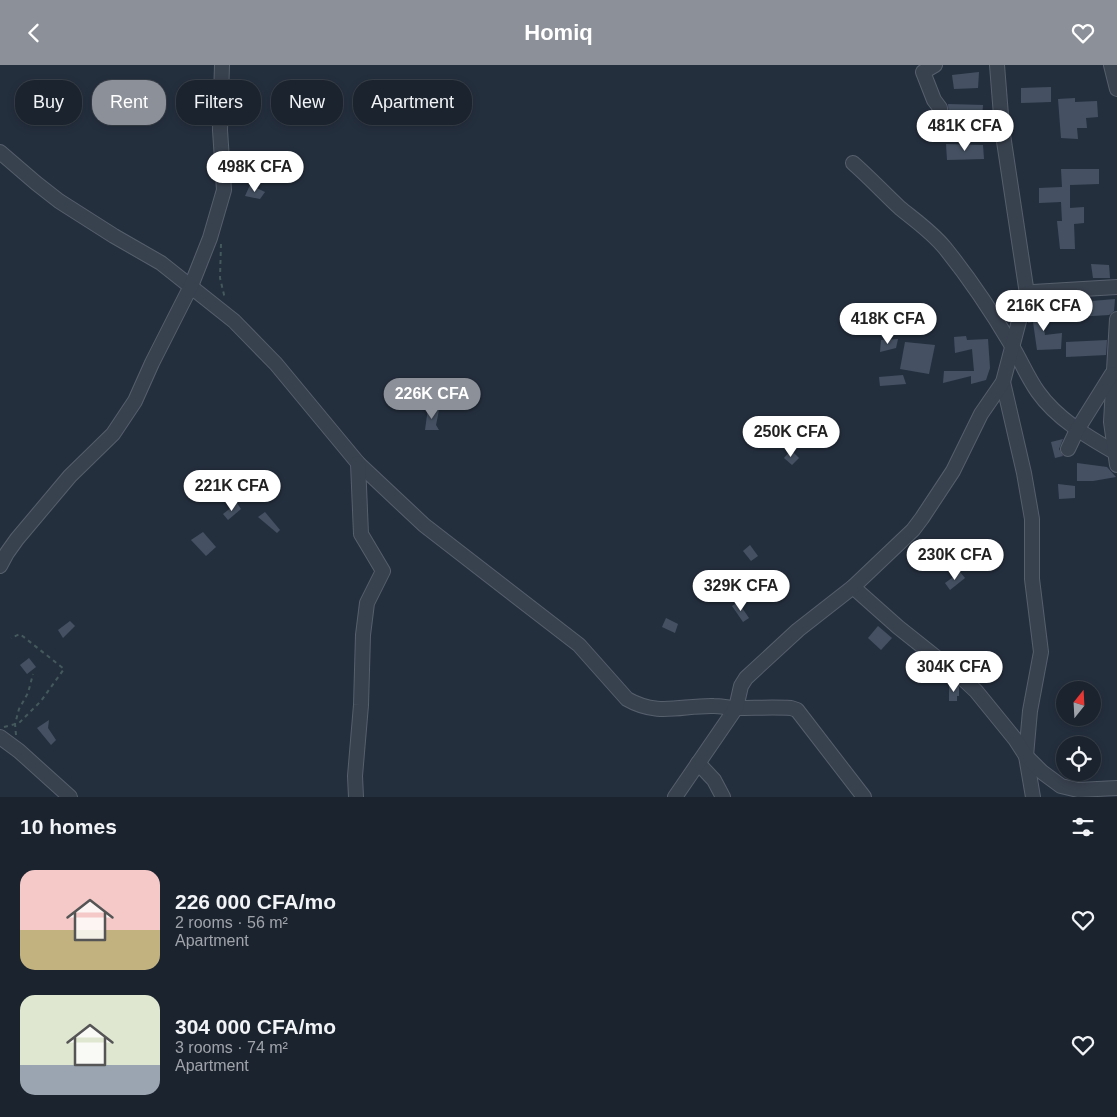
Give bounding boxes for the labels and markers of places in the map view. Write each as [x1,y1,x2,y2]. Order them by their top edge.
pin: 481K CFA [913,109,1017,152]
pin: 498K CFA [203,151,307,193]
pin: 216K CFA [992,289,1096,332]
pin: 418K CFA [836,303,940,345]
pin: 226K CFA [380,377,484,420]
pin: 250K CFA [739,415,843,458]
pin: 221K CFA [180,469,284,512]
pin: 230K CFA [903,539,1007,581]
pin: 329K CFA [689,569,793,612]
pin: 304K CFA [902,651,1006,693]

